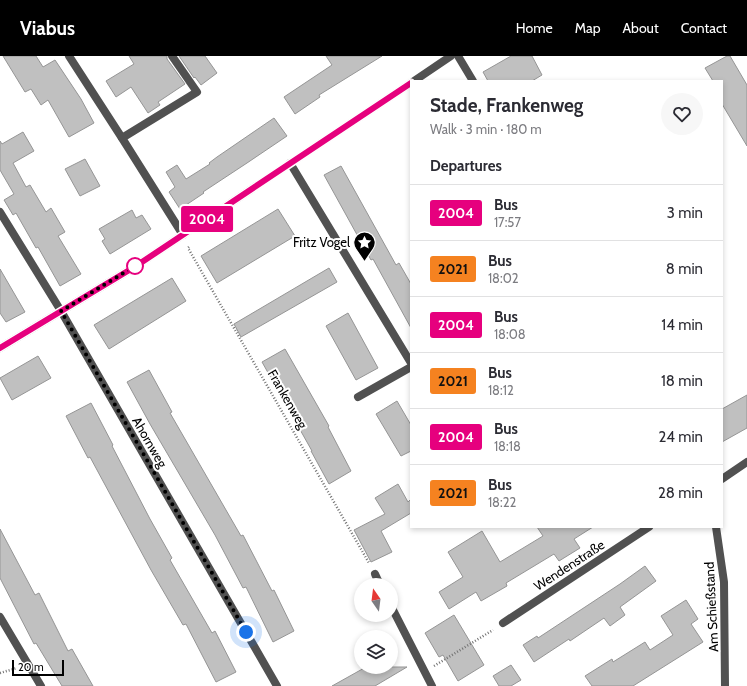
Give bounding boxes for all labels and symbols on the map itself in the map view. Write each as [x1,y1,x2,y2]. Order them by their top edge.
line badge: 2004 [179,206,235,232]
place icon: Fritz Vogel [352,229,378,262]
place label: Fritz Vogel [293,234,350,250]
unlabelled marker [126,257,144,275]
street label: Frankenweg [265,367,312,432]
street label: Ahornweg [129,414,171,471]
street label: Wendenstraße [531,536,608,594]
street label: Am Schießstand [701,562,721,652]
north arrow [354,578,398,622]
your location [236,622,256,642]
scale bar [12,658,64,677]

